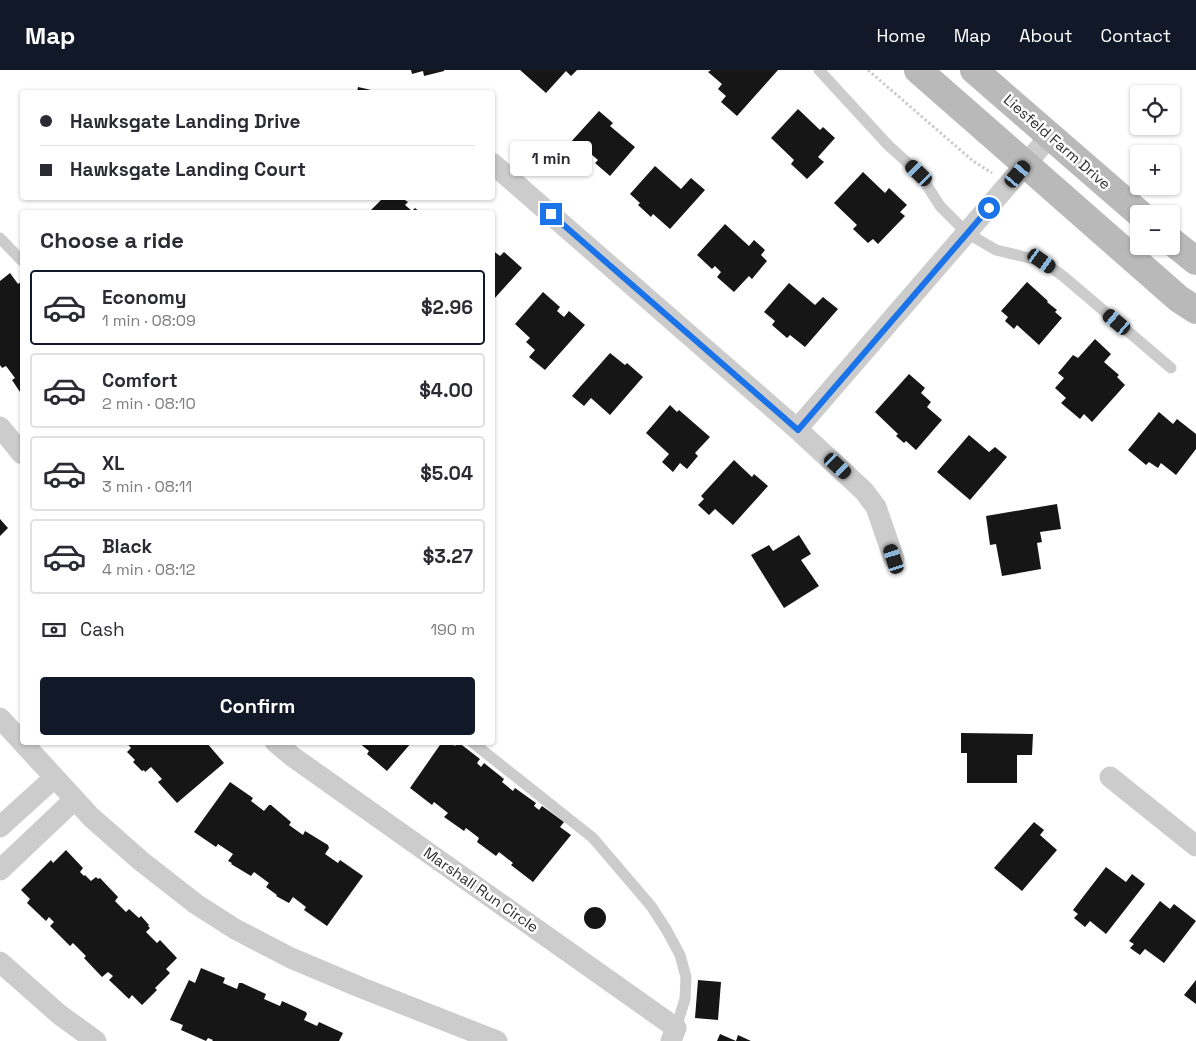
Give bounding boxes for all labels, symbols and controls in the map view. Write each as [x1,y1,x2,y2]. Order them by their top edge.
text: Map [25,20,75,51]
text: Home [877,24,926,47]
text: Map [954,24,991,47]
text: About [1019,24,1073,47]
text: Contact [1101,24,1171,47]
map controls [1130,85,1180,255]
button: locate [1130,85,1180,135]
street label: Liesfeld Farm Drive [1000,90,1115,193]
text: Hawksgate Landing Drive [70,109,300,134]
callout: 1 min [510,142,592,176]
button: + [1130,145,1180,195]
text: 1 min [531,148,571,169]
text: Hawksgate Landing Court [70,157,306,182]
car [902,157,935,189]
car [1002,158,1033,190]
route start [978,197,1000,219]
route end [540,203,562,225]
button: − [1130,205,1180,255]
text: Choose a ride [40,226,184,254]
car [1025,246,1058,276]
icon: car [42,285,87,330]
text: Economy [102,285,186,310]
text: $2.96 [421,295,473,320]
car [1100,307,1133,337]
text: 1 min · 08:09 [102,310,196,331]
icon: car [42,368,87,413]
text: Comfort [102,368,178,393]
text: $4.00 [419,378,473,403]
text: 2 min · 08:10 [102,393,196,414]
car [821,450,854,482]
icon: car [42,451,87,496]
text: XL [102,451,125,476]
text: $5.04 [420,461,473,486]
text: 3 min · 08:11 [102,476,192,497]
icon: car [42,534,87,579]
text: Black [102,534,152,559]
car [882,542,905,576]
text: $3.27 [423,544,473,569]
text: 4 min · 08:12 [102,559,195,580]
icon: cash [40,616,68,644]
text: Cash [80,617,125,642]
text: 190 m [430,619,475,640]
button: Confirm [40,677,475,735]
street label: Marshall Run Circle [420,843,543,936]

